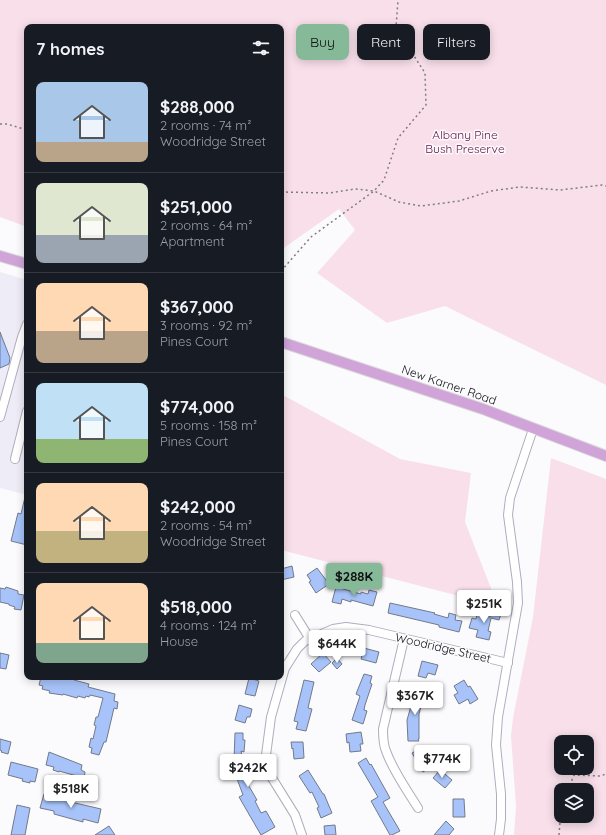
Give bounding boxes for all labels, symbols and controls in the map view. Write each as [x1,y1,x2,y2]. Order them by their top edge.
chip: Buy [296,24,349,60]
chip: Rent [357,24,415,60]
chip: Filters [423,24,490,60]
icon: filters [250,37,272,59]
text: 7 homes [36,38,105,59]
text: $288,000 [160,96,234,117]
icon: home [68,98,116,146]
text: 2 rooms · 74 m² [160,117,251,133]
park label: Albany Pine Bush Preserve [425,127,505,156]
text: Woodridge Street [160,133,266,149]
text: $251,000 [160,196,232,217]
icon: home [68,199,116,247]
text: 2 rooms · 64 m² [160,217,252,233]
text: Apartment [160,233,225,249]
text: $367,000 [160,296,234,317]
icon: home [68,299,116,347]
text: 3 rooms · 92 m² [160,317,252,333]
text: Pines Court [160,333,228,349]
street label: New Karner Road [400,361,499,408]
text: $774,000 [160,396,234,417]
icon: home [68,399,116,447]
text: 5 rooms · 158 m² [160,417,257,433]
text: Pines Court [160,433,228,449]
text: $242,000 [160,496,235,517]
icon: home [68,499,116,547]
text: 2 rooms · 54 m² [160,517,252,533]
text: Woodridge Street [160,533,266,549]
pin: $288K [326,563,382,597]
text: $288K [335,568,373,584]
pin: $251K [456,590,512,624]
text: $251K [466,595,502,611]
text: $518,000 [160,596,232,617]
icon: home [68,599,116,647]
text: 4 rooms · 124 m² [160,617,257,633]
street label: Woodridge Street [394,629,492,666]
pin: $644K [309,630,365,664]
text: House [160,633,198,649]
text: $644K [318,635,356,651]
pin: $367K [387,682,443,716]
text: $367K [396,687,434,703]
map controls [554,735,594,823]
button: locate [554,735,594,775]
pin: $774K [414,745,470,779]
text: $774K [423,750,461,766]
pin: $242K [220,754,276,788]
text: $242K [229,759,267,775]
pin: $518K [43,775,99,809]
text: $518K [53,780,89,796]
button: layers [554,783,594,823]

